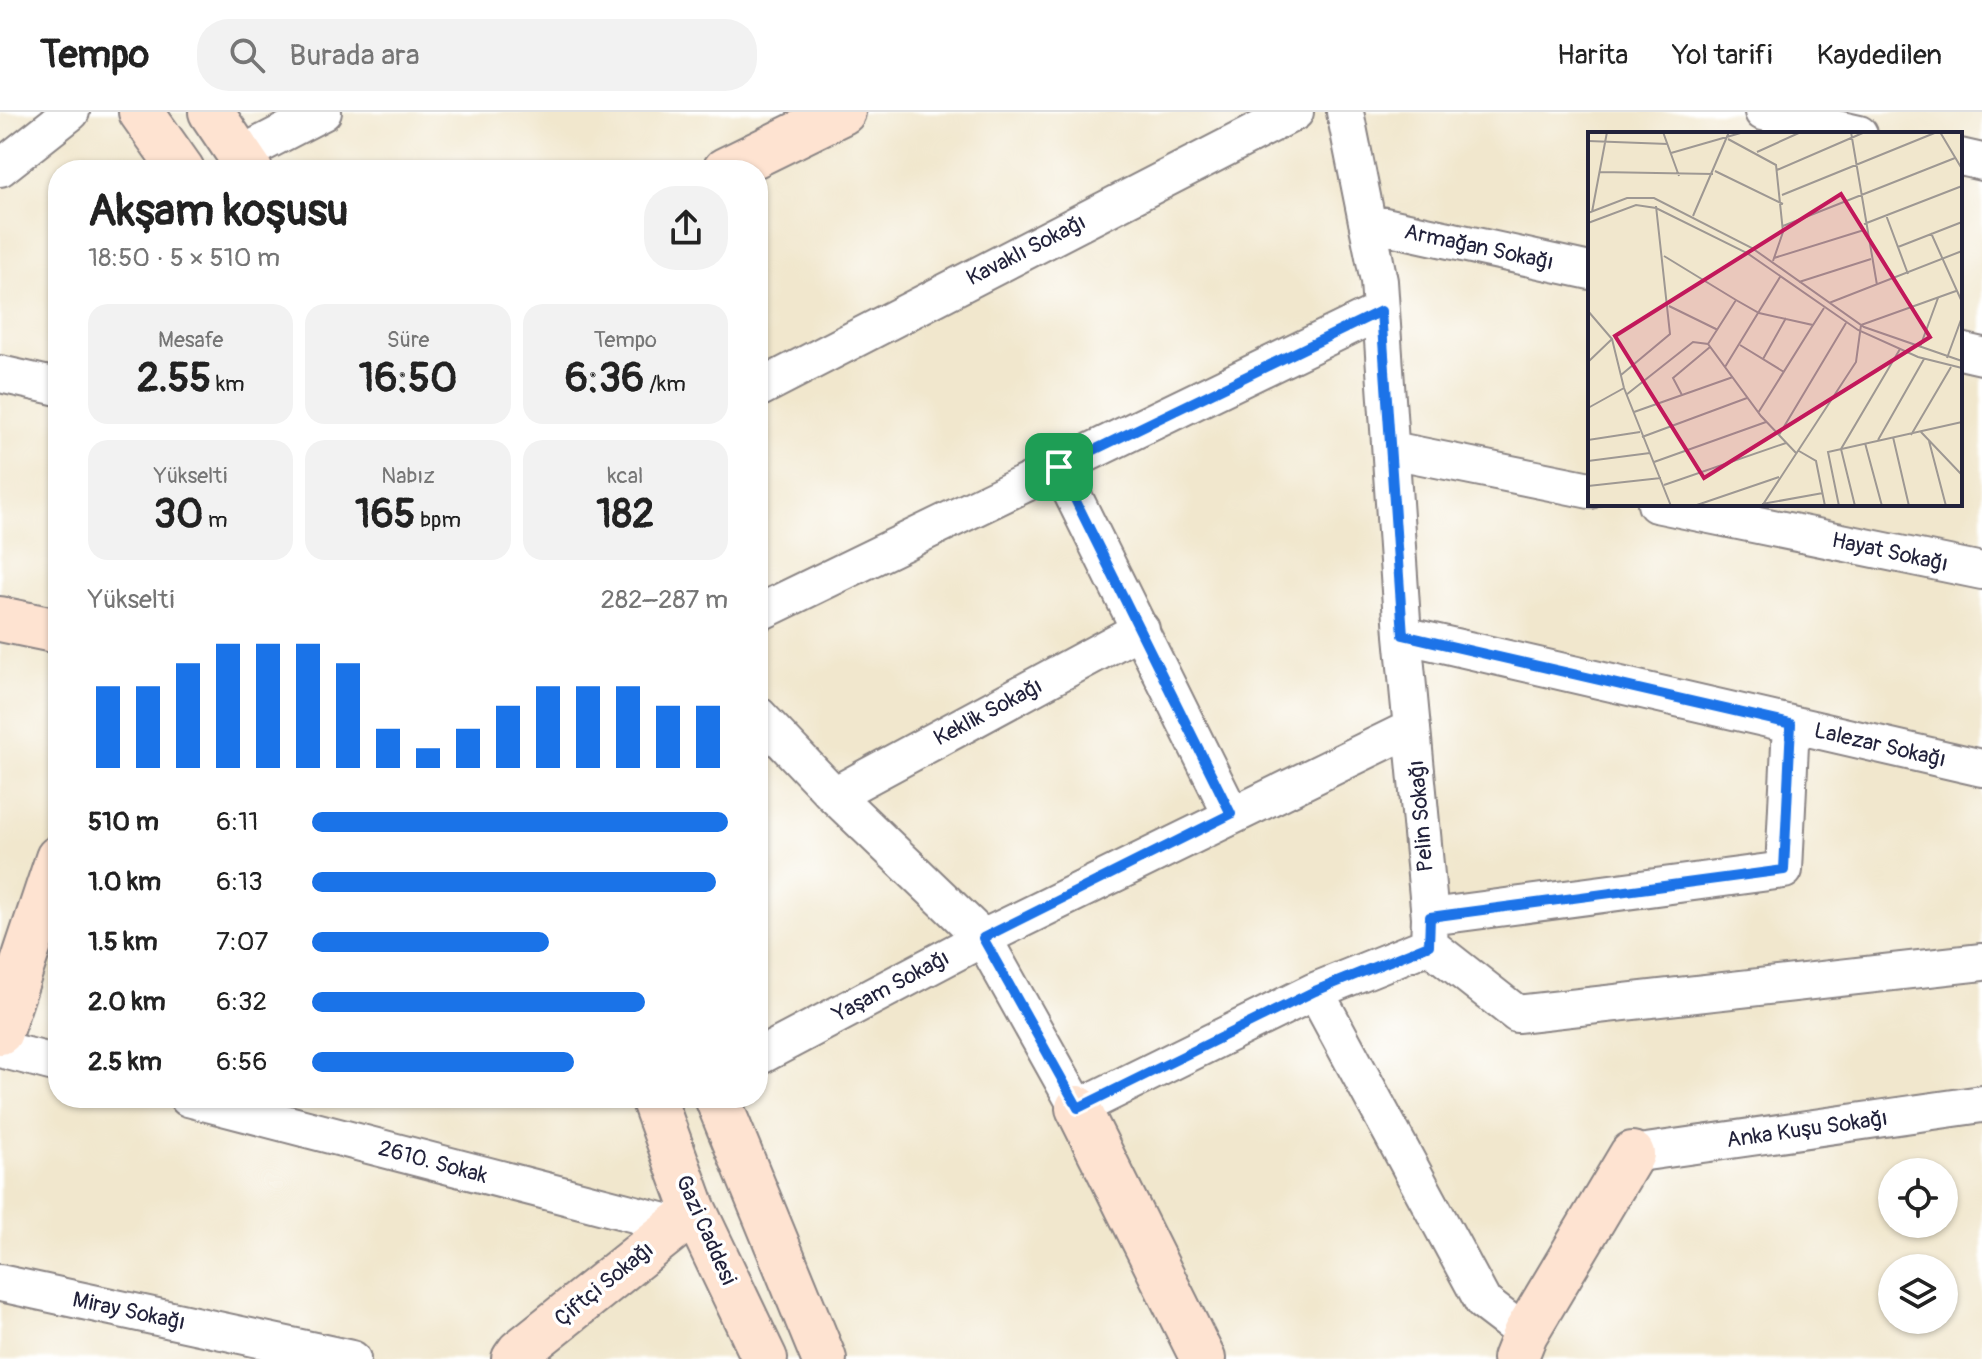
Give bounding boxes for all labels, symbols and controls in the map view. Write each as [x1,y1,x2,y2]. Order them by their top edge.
search box [197,19,757,91]
text: Tempo [40,31,149,79]
icon: search [225,33,269,77]
text: Burada ara [289,37,420,74]
text: Harita [1557,38,1628,73]
text: Yol tarifi [1672,38,1772,73]
text: Kaydedilen [1816,38,1942,73]
inset map [1588,132,1962,506]
text: Akşam koşusu [88,184,348,239]
button: share [644,186,728,270]
street label: Kavaklı Sokağı [962,208,1090,292]
street label: Armağan Sokağı [1402,218,1556,276]
text: 18:50 · 5 × 510 m [88,242,280,274]
text: Mesafe [158,326,223,354]
text: Süre [387,326,429,354]
text: Tempo [594,326,657,354]
text: 2.55 [137,354,211,403]
text: 16:50 [359,354,457,403]
text: 6:36 [565,354,644,403]
text: km [211,370,245,398]
text: /km [644,370,686,398]
pin [1025,433,1093,501]
icon: arrive [1037,445,1081,489]
text: Yükselti [154,462,227,490]
text: Nabız [381,462,435,490]
text: kcal [607,462,643,490]
text: 30 [154,490,203,539]
text: 165 [355,490,416,539]
text: 182 [596,490,654,539]
text: m [203,506,228,534]
text: bpm [416,506,461,534]
street label: Hayat Sokağı [1829,526,1951,578]
text: Yükselti [88,584,174,616]
text: 282–287 m [600,584,728,616]
street label: Keklik Sokağı [929,672,1047,752]
street label: Lalezar Sokağı [1811,716,1949,774]
street label: Pelin Sokağı [1402,759,1440,873]
text: 510 m [88,806,159,838]
text: 6:11 [216,806,258,838]
text: 1.0 km [88,866,161,898]
text: 6:13 [216,866,263,898]
text: 1.5 km [88,926,158,958]
text: 7:07 [216,926,268,958]
street label: Yaşam Sokağı [827,944,954,1029]
text: 2.0 km [88,986,166,1018]
text: 6:32 [216,986,267,1018]
text: 2.5 km [88,1046,162,1078]
text: 6:56 [216,1046,267,1078]
street label: Anka Kuşu Sokağı [1725,1104,1889,1154]
street label: 2610. Sokak [376,1134,490,1190]
map controls [1878,1158,1958,1334]
button: locate [1878,1158,1958,1238]
street label: Gazi Caddesi [669,1171,743,1289]
street label: Çiftçi Sokağı [549,1236,659,1332]
button: layers [1878,1254,1958,1334]
street label: Miray Sokağı [70,1285,188,1337]

